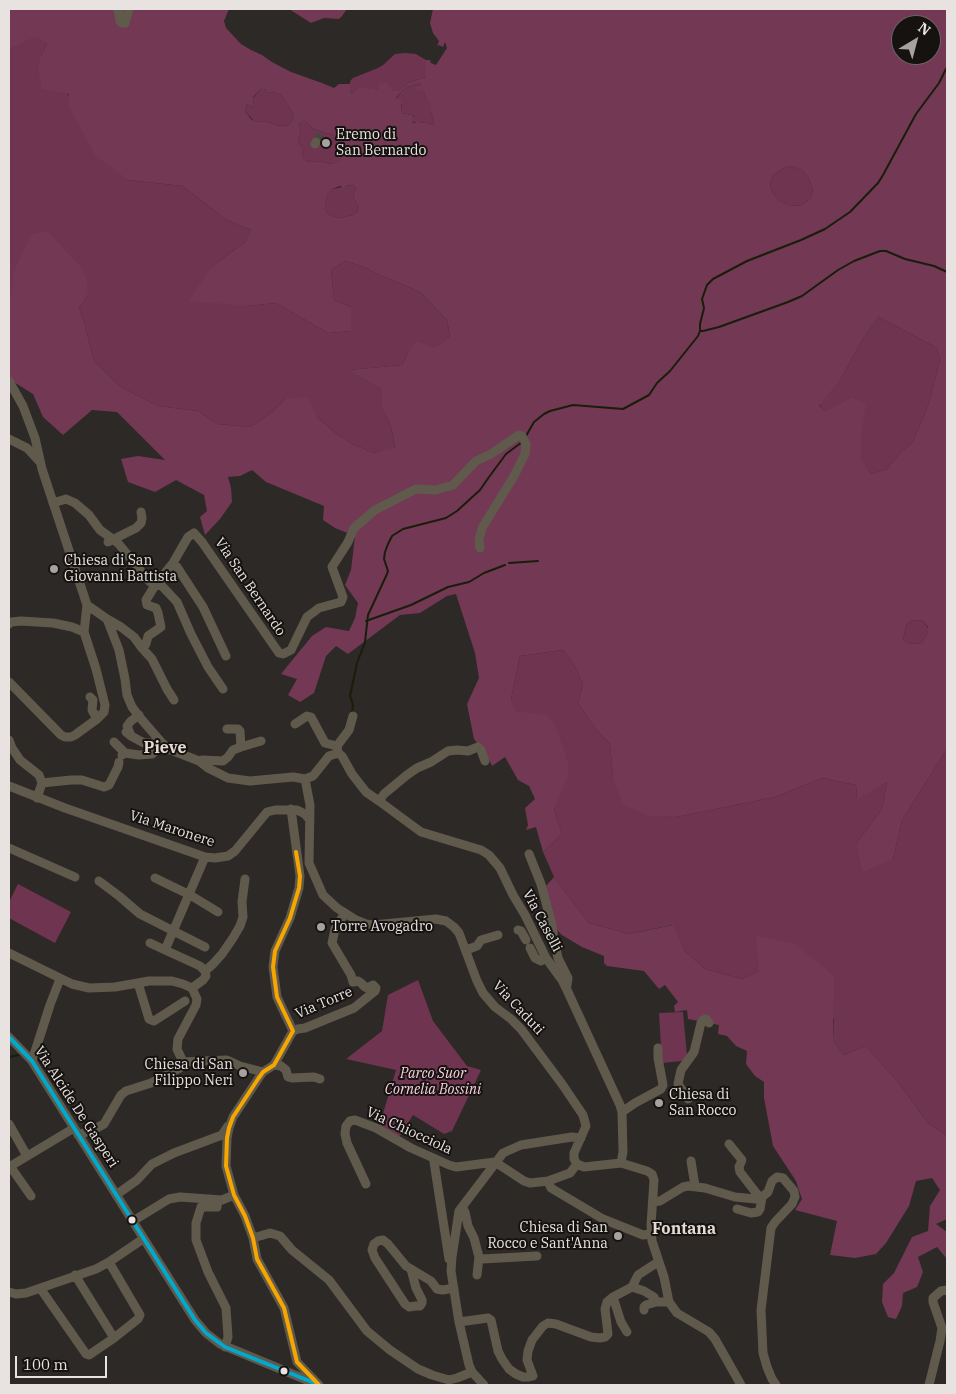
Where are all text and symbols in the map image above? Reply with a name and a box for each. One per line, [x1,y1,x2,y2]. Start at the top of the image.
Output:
north arrow [891,15,941,65]
text: N [915,18,934,39]
place label: Eremo di San Bernardo [336,127,426,160]
marker: Eremo di San Bernardo [320,137,332,149]
street label: Via San Bernardo [211,535,289,639]
place label: Chiesa di San Giovanni Battista [64,553,177,586]
marker: Chiesa di San Giovanni Battista [48,563,60,575]
district label: Pieve [144,738,186,758]
street label: Via Maronere [127,807,217,851]
street label: Via Caselli [519,887,565,955]
place label: Torre Avogadro [331,919,433,935]
marker: Torre Avogadro [315,921,327,933]
street label: Via Caduti [489,978,547,1038]
street label: Via Torre [293,983,355,1023]
street label: Via Alcide De Gasperi [31,1043,121,1171]
place label: Chiesa di San Filippo Neri [145,1057,233,1090]
park label: Parco Suor Cornelia Bossini [385,1066,481,1098]
marker: Chiesa di San Filippo Neri [237,1067,249,1079]
place label: Chiesa di San Rocco [669,1087,736,1120]
marker: Chiesa di San Rocco [653,1097,665,1109]
street label: Via Chiocciola [363,1104,455,1158]
unlabelled marker [127,1215,137,1225]
district label: Fontana [652,1219,716,1239]
place label: Chiesa di San Rocco e Sant'Anna [487,1220,608,1252]
marker: Chiesa di San Rocco e Sant'Anna [612,1230,624,1242]
scale bar [18,1346,110,1378]
text: 100 m [23,1355,68,1374]
unlabelled marker [279,1366,289,1376]

